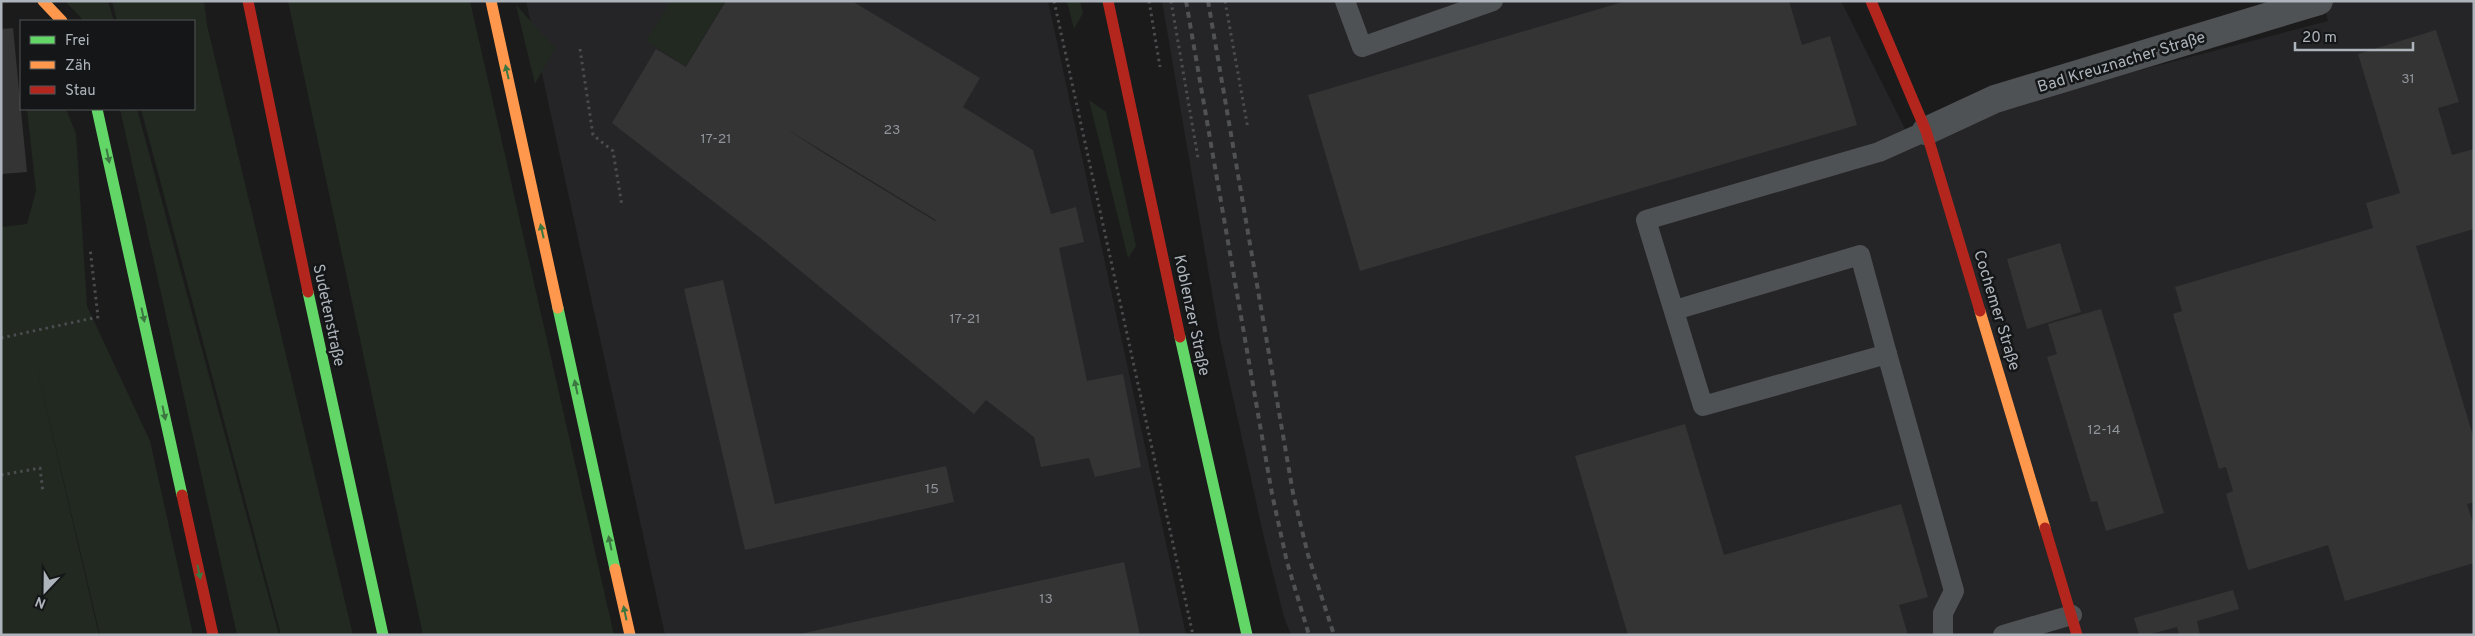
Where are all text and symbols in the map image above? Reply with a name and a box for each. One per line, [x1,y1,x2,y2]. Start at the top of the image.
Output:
legend [20,20,195,110]
scale bar [2295,20,2412,52]
street label: Bad Kreuznacher Straße [2035,28,2208,98]
text: 20 m [2302,29,2337,48]
text: Frei [65,32,90,51]
text: Zäh [65,57,91,76]
one-way arrow [503,65,511,80]
house number: 31 [2401,71,2415,88]
text: Stau [65,82,96,101]
house number: 23 [884,122,901,139]
house number: 17-21 [700,131,732,148]
one-way arrow [104,149,112,164]
one-way arrow [538,222,546,238]
street label: Cochemer Straße [1968,248,2024,373]
street label: Koblenzer Straße [1168,253,1214,378]
street label: Sudetenstraße [307,262,349,368]
one-way arrow [139,307,147,323]
house number: 17-21 [949,311,981,328]
one-way arrow [572,380,580,395]
one-way arrow [161,406,169,422]
house number: 12-14 [2087,422,2121,439]
house number: 15 [925,481,939,498]
one-way arrow [606,535,614,551]
one-way arrow [195,564,203,579]
north arrow [20,566,70,616]
house number: 13 [1039,591,1053,608]
text: N [33,592,49,611]
one-way arrow [621,605,629,620]

